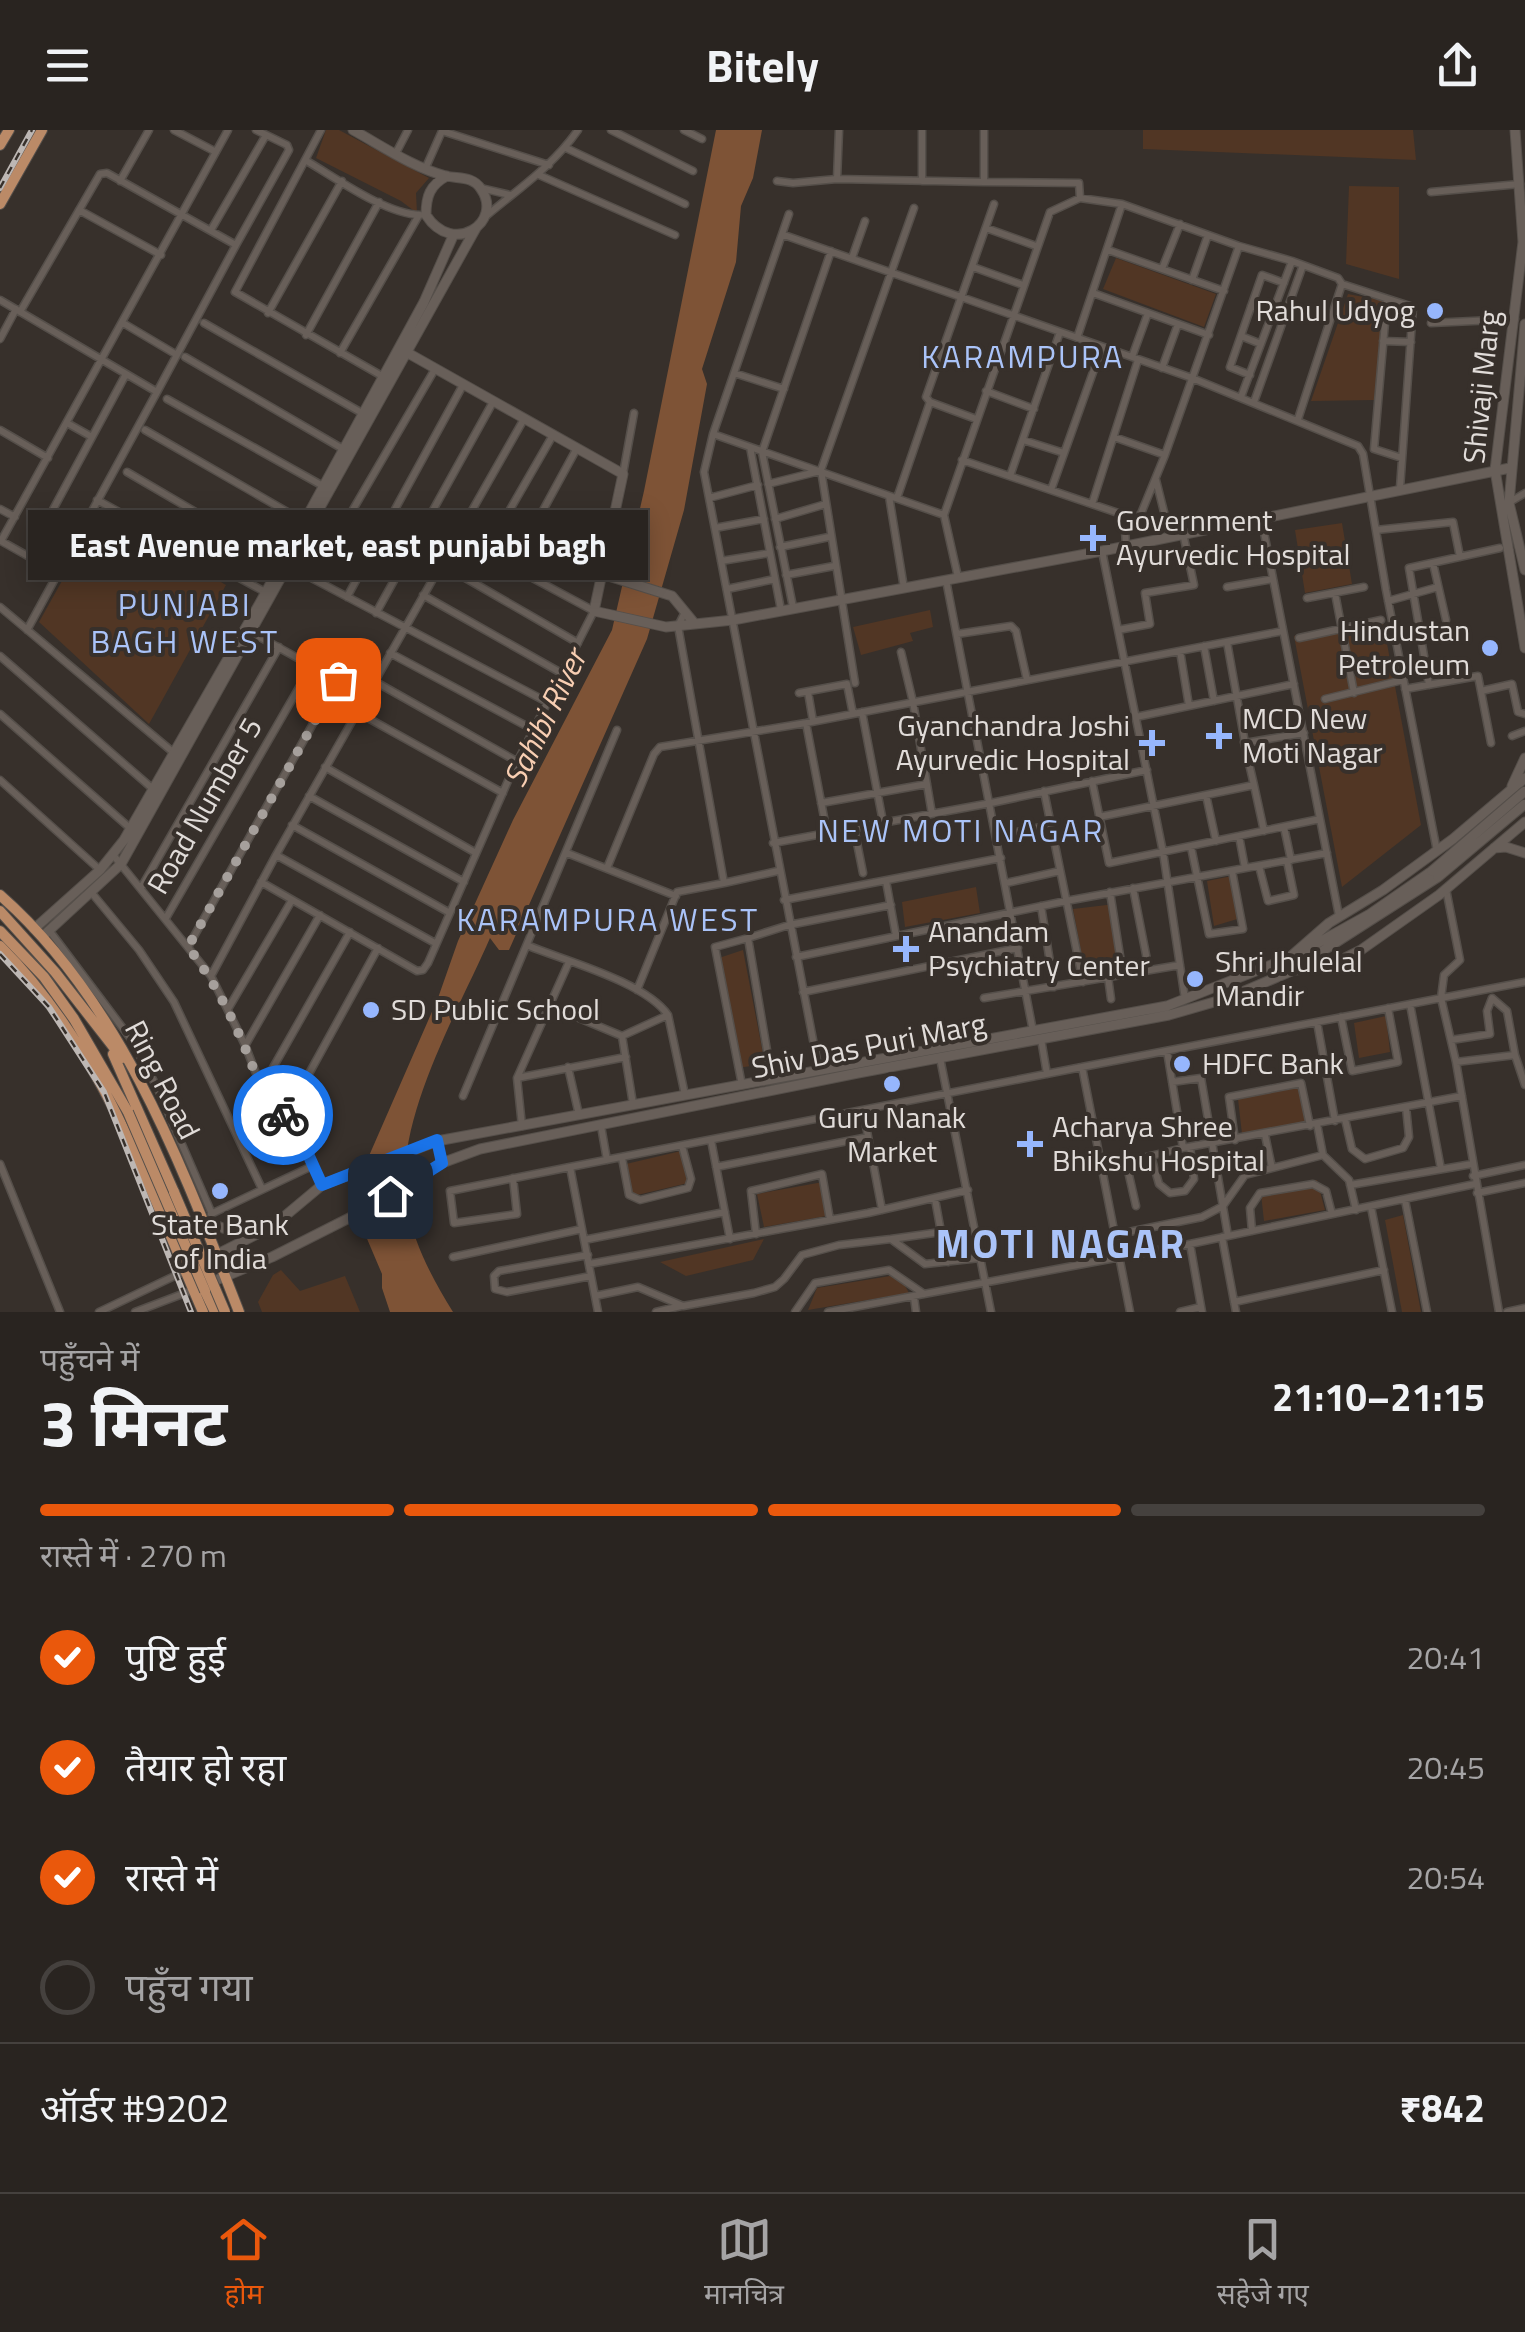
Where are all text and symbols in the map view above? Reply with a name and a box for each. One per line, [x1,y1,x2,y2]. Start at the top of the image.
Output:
text: Bitely [706,31,819,99]
icon: menu [40,38,95,93]
icon: share [1430,38,1485,93]
place label: Rahul Udyog [1255,287,1415,333]
marker: Rahul Udyog [1424,300,1446,322]
street label: Shivaji Marg [1450,308,1512,466]
district label: KARAMPURA [921,332,1125,380]
place label: Government Ayurvedic Hospital [1116,497,1350,577]
callout: East Avenue market, east punjabi bagh [28,510,648,580]
text: East Avenue market, east punjabi bagh [69,521,607,569]
marker: Government Ayurvedic Hospital [1080,525,1106,551]
district label: PUNJABI BAGH WEST [90,580,280,665]
place label: Hindustan Petroleum [1338,607,1470,687]
water label: Sahibi River [490,637,600,794]
marker: Hindustan Petroleum [1479,637,1501,659]
pin [296,638,381,723]
icon: bag [311,653,366,708]
place label: MCD New Moti Nagar [1242,695,1383,775]
place label: Gyanchandra Joshi Ayurvedic Hospital [896,702,1130,782]
street label: Road Number 5 [135,708,273,903]
marker: MCD New Moti Nagar [1206,723,1232,749]
marker: Gyanchandra Joshi Ayurvedic Hospital [1139,730,1165,756]
district label: NEW MOTI NAGAR [817,806,1105,854]
district label: KARAMPURA WEST [456,895,760,943]
place label: Anandam Psychiatry Center [928,908,1150,988]
marker: Anandam Psychiatry Center [893,936,919,962]
place label: Shri Jhulelal Mandir [1215,938,1363,1018]
marker: Shri Jhulelal Mandir [1184,968,1206,990]
place label: SD Public School [391,986,600,1032]
marker: SD Public School [360,999,382,1021]
street label: Shiv Das Puri Marg [748,1000,990,1090]
street label: Ring Road [113,1012,212,1147]
place label: HDFC Bank [1202,1040,1344,1086]
marker: HDFC Bank [1171,1053,1193,1075]
courier [233,1065,333,1165]
marker: Guru Nanak Market [881,1073,903,1095]
icon: bike [256,1088,311,1143]
place label: Guru Nanak Market [818,1094,966,1174]
place label: Acharya Shree Bhikshu Hospital [1052,1103,1265,1183]
marker: Acharya Shree Bhikshu Hospital [1017,1131,1043,1157]
pin [348,1154,433,1239]
icon: home [363,1169,418,1224]
marker: State Bank of India [209,1180,231,1202]
place label: State Bank of India [151,1201,289,1281]
district label: MOTI NAGAR [935,1213,1187,1274]
text: पहुँचने में [40,1335,139,1383]
text: 21:10–21:15 [1272,1368,1485,1426]
text: 3 मिनट [40,1372,227,1471]
text: रास्ते में · 270 m [40,1531,227,1579]
text: पुष्टि हुई [125,1628,226,1686]
icon: check [40,1630,95,1685]
text: 20:41 [1406,1633,1485,1681]
text: तैयार हो रहा [125,1738,286,1796]
icon: check [40,1740,95,1795]
text: 20:45 [1406,1743,1485,1791]
text: रास्ते में [125,1848,218,1906]
icon: check [40,1850,95,1905]
text: 20:54 [1406,1853,1485,1901]
text: पहुँच गया [125,1958,253,2016]
text: ऑर्डर #9202 [40,2079,230,2137]
text: ₹842 [1399,2079,1485,2137]
tab: होम [216,2212,271,2315]
tab: मानचित्र [704,2212,784,2315]
tab: सहेजे गए [1217,2212,1309,2315]

